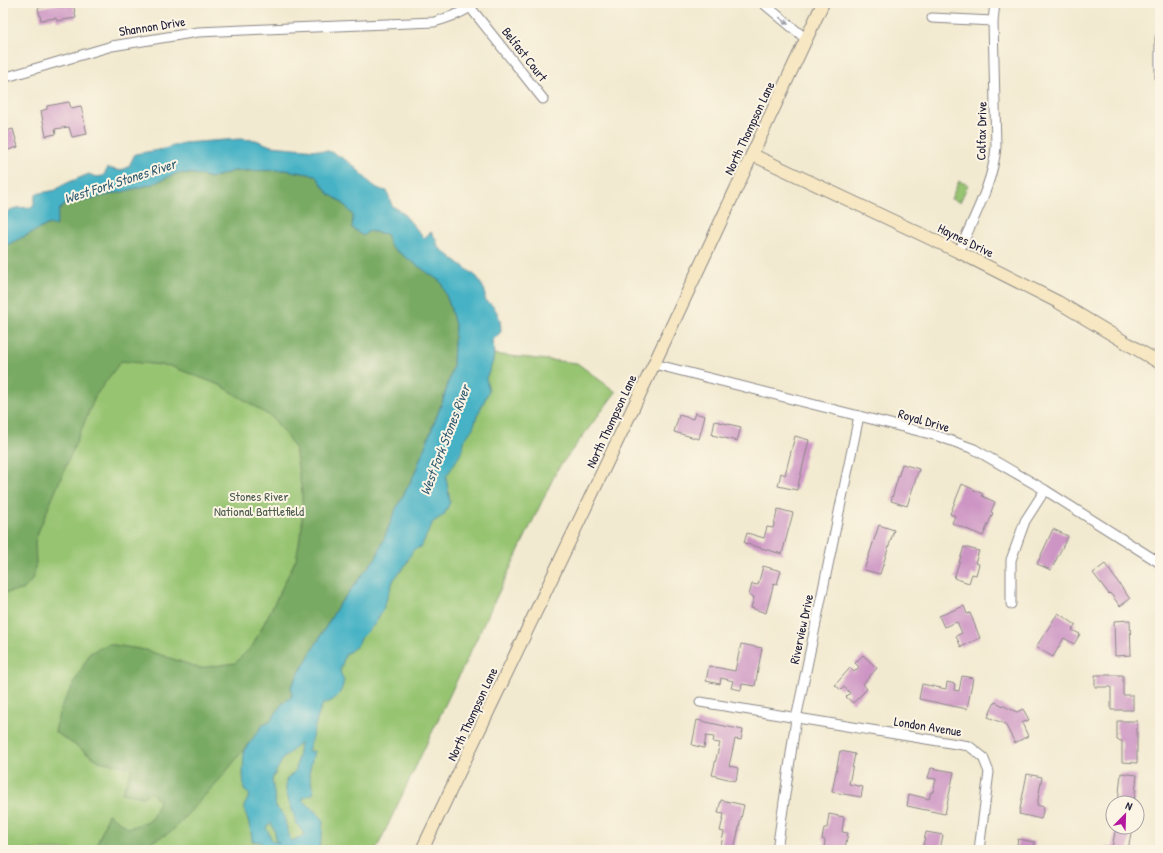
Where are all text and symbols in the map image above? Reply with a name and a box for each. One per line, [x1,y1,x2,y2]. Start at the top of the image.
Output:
street label: Shannon Drive [118,12,186,40]
one-way arrow [779,16,790,25]
street label: Belfast Court [498,23,552,85]
street label: North Thompson Lane [719,78,779,178]
street label: Colfax Drive [971,101,991,161]
water label: West Fork Stones River [62,153,180,208]
street label: Haynes Drive [935,219,997,261]
street label: North Thompson Lane [581,371,641,471]
water label: West Fork Stones River [415,381,475,498]
street label: Royal Drive [896,404,952,436]
park label: Stones River National Battlefield [214,487,304,520]
street label: Riverview Drive [785,592,817,666]
street label: North Thompson Lane [442,664,502,764]
street label: London Avenue [893,712,963,740]
north arrow [1105,795,1145,835]
text: N [1123,798,1134,813]

